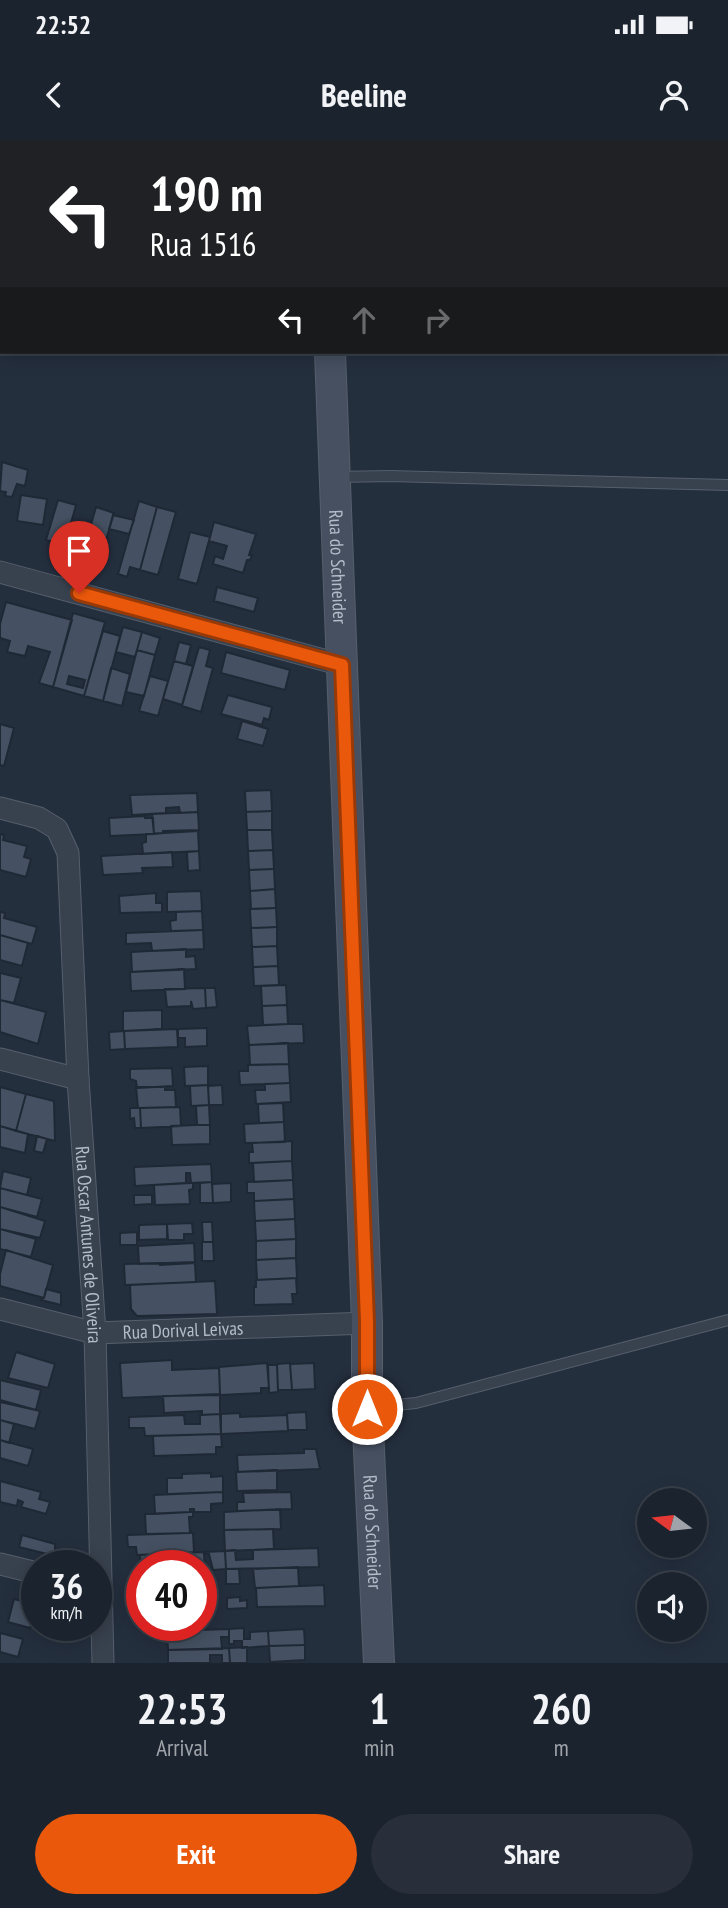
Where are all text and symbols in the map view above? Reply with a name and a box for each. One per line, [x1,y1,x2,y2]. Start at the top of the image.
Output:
text: 22:52 [35,8,91,41]
text: Beeline [321,74,407,116]
icon: back [35,76,73,114]
icon: person [655,76,693,114]
text: 190 m [150,161,263,225]
icon: left [35,168,126,259]
text: Rua 1516 [150,223,256,265]
icon: left [272,301,310,339]
icon: ahead [345,301,383,339]
icon: right [418,301,456,339]
street label: Rua do Schneider [324,509,352,625]
pin [49,521,109,593]
icon: arrive [60,532,98,570]
street label: Rua Oscar Antunes de Oliveira [71,1145,107,1344]
street label: Rua Dorival Leivas [122,1316,244,1344]
position arrow [330,1372,404,1446]
street label: Rua do Schneider [358,1474,388,1591]
north arrow [637,1488,707,1558]
map controls [637,1488,707,1642]
speed limit sign: 40 [126,1550,217,1641]
text: 36 [50,1563,83,1609]
button: sound [637,1572,707,1642]
text: km/h [51,1601,82,1624]
text: 22:53 [137,1681,228,1736]
text: 1 [369,1681,389,1736]
text: 260 [531,1681,591,1736]
text: Arrival [156,1733,208,1762]
text: min [364,1733,394,1762]
text: m [554,1733,569,1762]
button: Exit [35,1814,357,1894]
button: Share [371,1814,693,1894]

